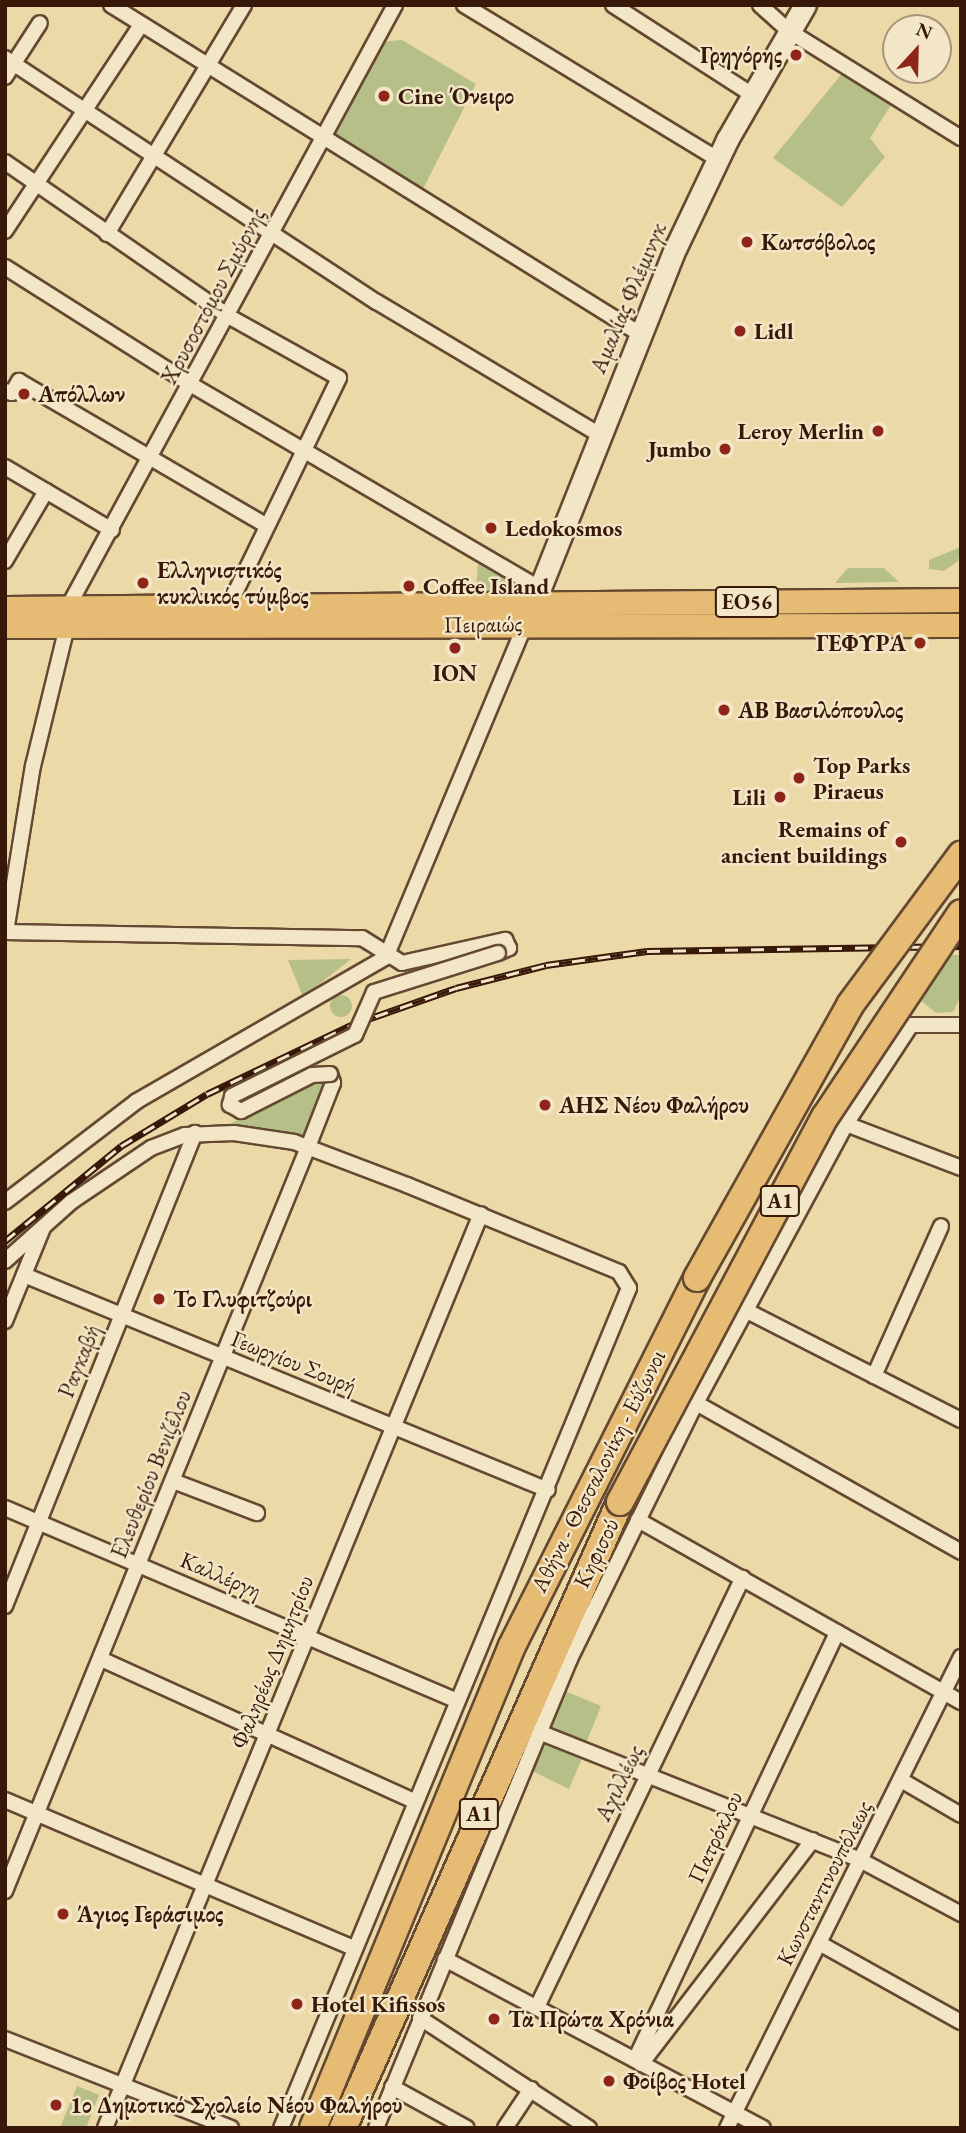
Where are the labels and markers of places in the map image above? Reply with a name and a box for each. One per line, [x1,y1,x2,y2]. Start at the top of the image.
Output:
place label: Γρηγόρης [700,41,782,69]
marker: Γρηγόρης [788,47,804,63]
place label: Cine Όνειρο [398,82,514,110]
marker: Cine Όνειρο [376,88,392,104]
place label: Κωτσόβολος [761,228,875,256]
marker: Κωτσόβολος [739,234,755,250]
place label: Lidl [754,317,794,345]
marker: Lidl [732,323,748,339]
place label: Απόλλων [38,380,125,408]
marker: Απόλλων [16,386,32,402]
place label: Leroy Merlin [738,417,864,445]
marker: Leroy Merlin [870,423,886,439]
place label: Jumbo [648,435,711,463]
marker: Jumbo [717,441,733,457]
place label: Ledokosmos [505,514,622,542]
marker: Ledokosmos [483,520,499,536]
place label: Ελληνιστικός κυκλικός τύμβος [157,556,309,610]
place label: Coffee Island [423,572,549,600]
marker: Ελληνιστικός κυκλικός τύμβος [135,575,151,591]
marker: Coffee Island [401,578,417,594]
place label: ΓΕΦΥΡΑ [816,629,906,657]
marker: ΓΕΦΥΡΑ [912,635,928,651]
marker: ΙΟΝ [447,640,463,656]
place label: ΙΟΝ [433,659,477,687]
place label: ΑΒ Βασιλόπουλος [738,696,903,724]
marker: ΑΒ Βασιλόπουλος [716,702,732,718]
place label: Top Parks Piraeus [813,751,910,805]
marker: Top Parks Piraeus [791,770,807,786]
place label: Lili [732,783,766,811]
marker: Lili [772,789,788,805]
place label: Remains of ancient buildings [721,815,887,869]
marker: Remains of ancient buildings [893,834,909,850]
place label: ΑΗΣ Νέου Φαλήρου [559,1091,749,1119]
marker: ΑΗΣ Νέου Φαλήρου [537,1097,553,1113]
place label: Το Γλυφιτζούρι [173,1285,312,1313]
marker: Το Γλυφιτζούρι [151,1291,167,1307]
place label: Άγιος Γεράσιμος [77,1900,223,1928]
marker: Άγιος Γεράσιμος [55,1906,71,1922]
place label: Hotel Kifissos [311,1990,445,2018]
marker: Hotel Kifissos [289,1996,305,2012]
place label: Τα Πρώτα Χρόνια [508,2005,674,2033]
marker: Τα Πρώτα Χρόνια [486,2011,502,2027]
place label: Φοίβος Hotel [623,2067,746,2095]
marker: Φοίβος Hotel [601,2073,617,2089]
place label: 1ο Δημοτικό Σχολείο Νέου Φαλήρου [70,2091,402,2119]
marker: 1ο Δημοτικό Σχολείο Νέου Φαλήρου [48,2097,64,2113]

